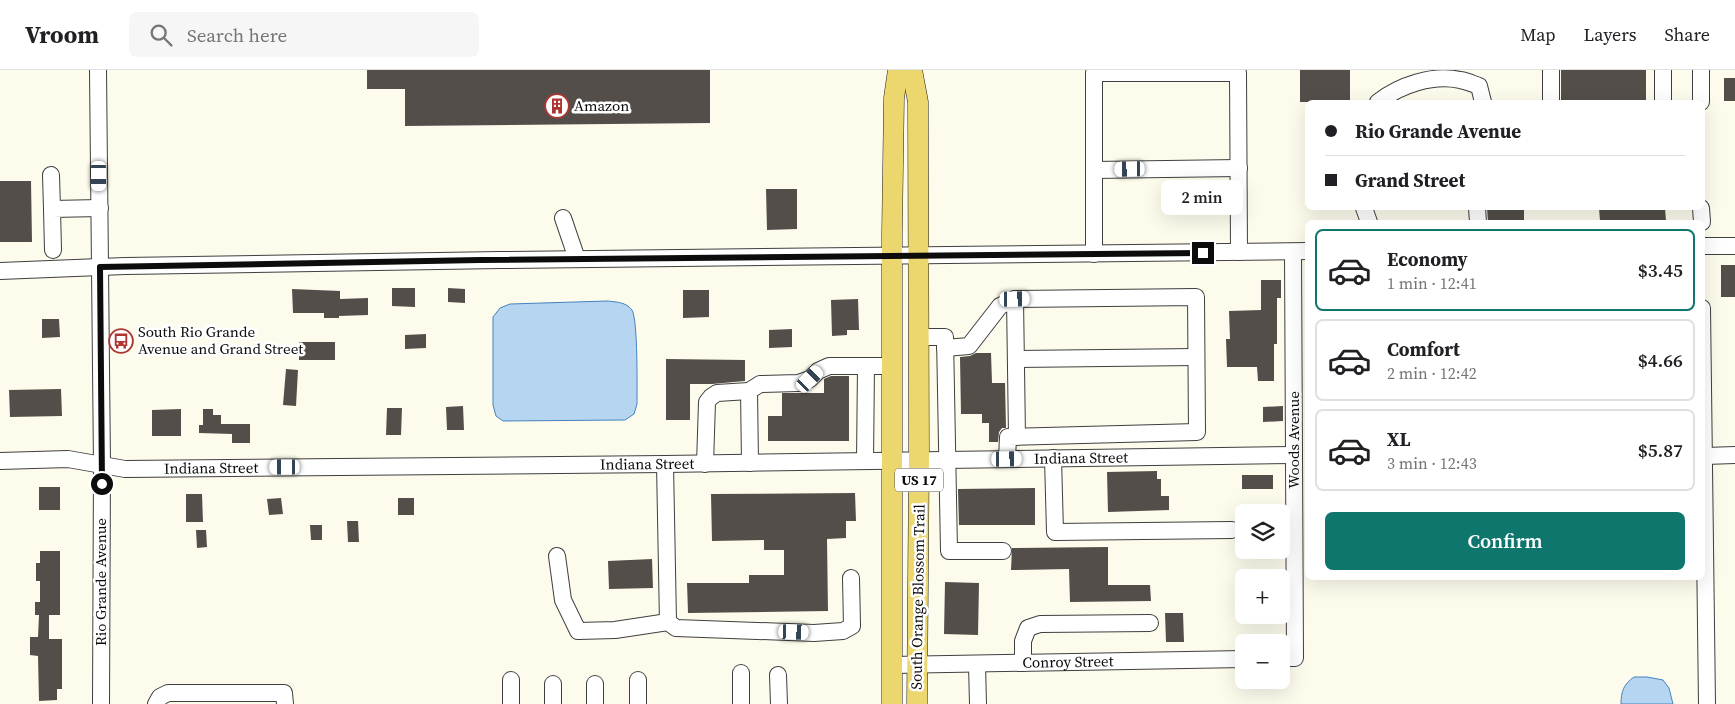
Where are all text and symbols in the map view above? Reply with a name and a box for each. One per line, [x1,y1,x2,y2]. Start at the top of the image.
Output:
search box [129,12,479,57]
text: Vroom [25,18,99,51]
icon: search [147,21,175,49]
text: Search here [187,22,287,48]
text: Map [1520,22,1555,47]
text: Layers [1583,22,1636,47]
text: Share [1664,22,1710,47]
building icon: Amazon [544,93,570,119]
place label: Amazon [574,95,629,116]
text: Rio Grande Avenue [1355,118,1521,144]
car [91,161,106,191]
car [1114,161,1145,177]
text: Grand Street [1355,167,1465,193]
callout: 2 min [1162,180,1244,216]
text: 2 min [1181,186,1223,208]
route end [1192,242,1214,264]
text: Economy [1387,246,1468,272]
icon: car [1327,248,1372,293]
text: $3.45 [1638,257,1683,283]
text: 1 min · 12:41 [1387,272,1477,294]
car [999,291,1030,307]
place label: South Rio Grande Avenue and Grand Street [138,321,303,359]
bus stop icon: South Rio Grande Avenue and Grand Street [108,328,134,354]
text: Comfort [1387,336,1460,362]
icon: car [1327,338,1372,383]
text: $4.66 [1638,347,1683,373]
text: 2 min · 12:42 [1387,362,1477,384]
car [794,363,825,395]
street label: Woods Avenue [1283,391,1304,489]
text: XL [1387,426,1410,452]
icon: car [1327,428,1372,473]
text: $5.87 [1638,437,1683,463]
street label: Indiana Street [1034,446,1128,469]
car [991,451,1022,467]
text: 3 min · 12:43 [1387,452,1477,474]
street label: Indiana Street [600,453,694,475]
street label: Indiana Street [164,457,258,479]
car [270,460,300,475]
road number: US 17 [895,468,943,492]
route start [91,473,113,495]
street label: South Orange Blossom Trail [905,504,930,690]
map controls [1235,504,1290,689]
button: layers [1235,504,1290,559]
button: Confirm [1325,512,1685,570]
street label: Rio Grande Avenue [90,518,111,646]
button: + [1235,569,1290,624]
car [778,624,809,640]
button: − [1235,634,1290,689]
street label: Conroy Street [1022,650,1114,673]

